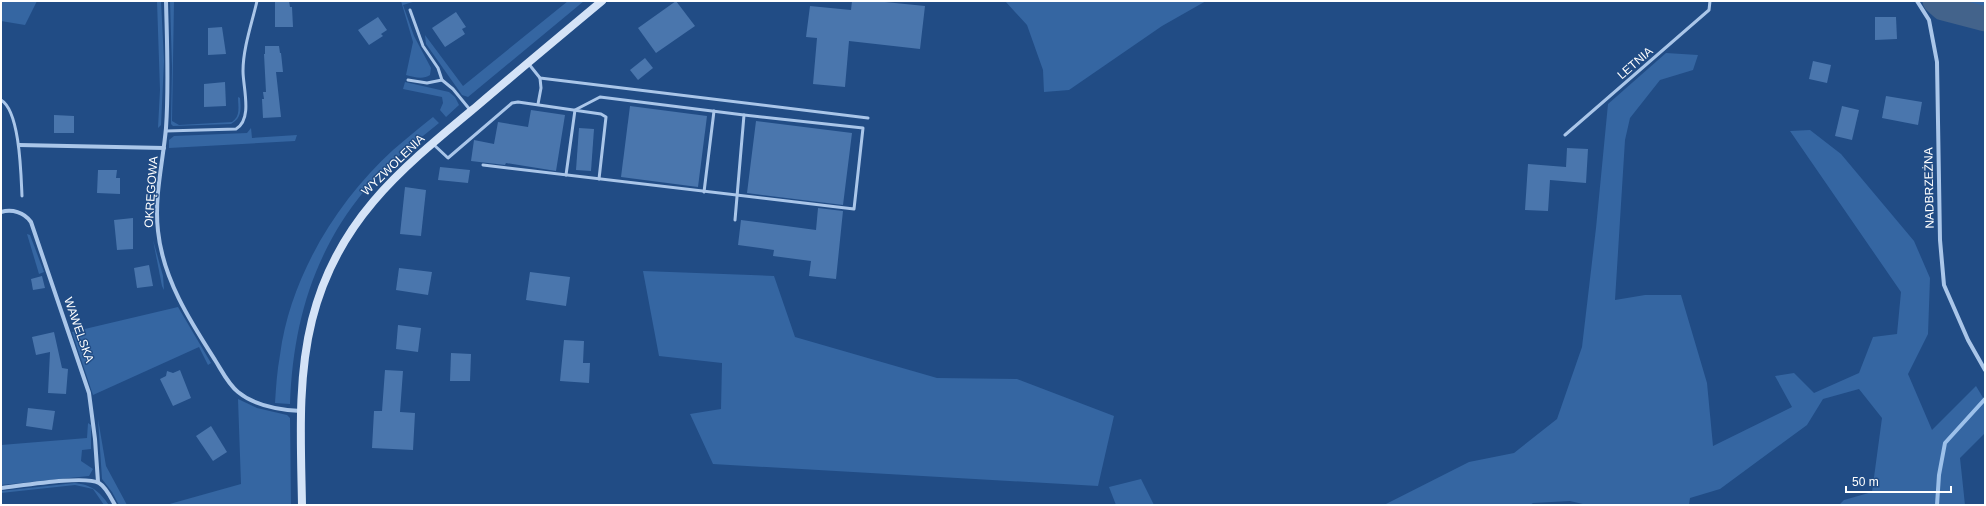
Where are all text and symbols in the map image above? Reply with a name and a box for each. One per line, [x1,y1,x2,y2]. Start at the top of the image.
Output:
street label: LETNIA [1615,44,1655,82]
street label: WYZWOLENIA [359,131,427,199]
street label: NADBRZEŻNA [1921,147,1937,229]
street label: OKRĘGOWA [142,156,160,228]
street label: WAWELSKA [61,295,97,365]
scale bar [1846,468,1951,494]
text: 50 m [1852,475,1879,489]

